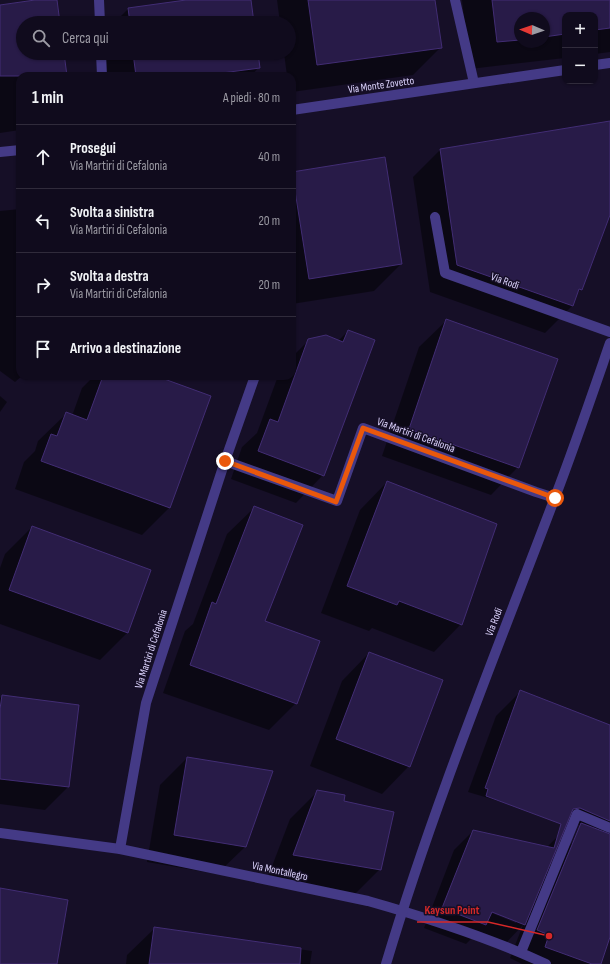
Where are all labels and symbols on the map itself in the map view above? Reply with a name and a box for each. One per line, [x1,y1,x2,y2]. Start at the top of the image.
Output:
north arrow [514,12,550,48]
street label: Via Monte Zovetto [347,74,415,96]
street label: Via Rodi [489,270,521,292]
street label: Via Martiri di Cefalonia [375,415,457,455]
route end [216,452,234,470]
route start [546,489,564,507]
street label: Via Rodi [483,606,505,638]
street label: Via Martiri di Cefalonia [132,608,170,690]
street label: Via Montallegro [251,859,310,883]
callout: Kaysun Point [417,898,488,922]
text: Kaysun Point [424,903,480,918]

